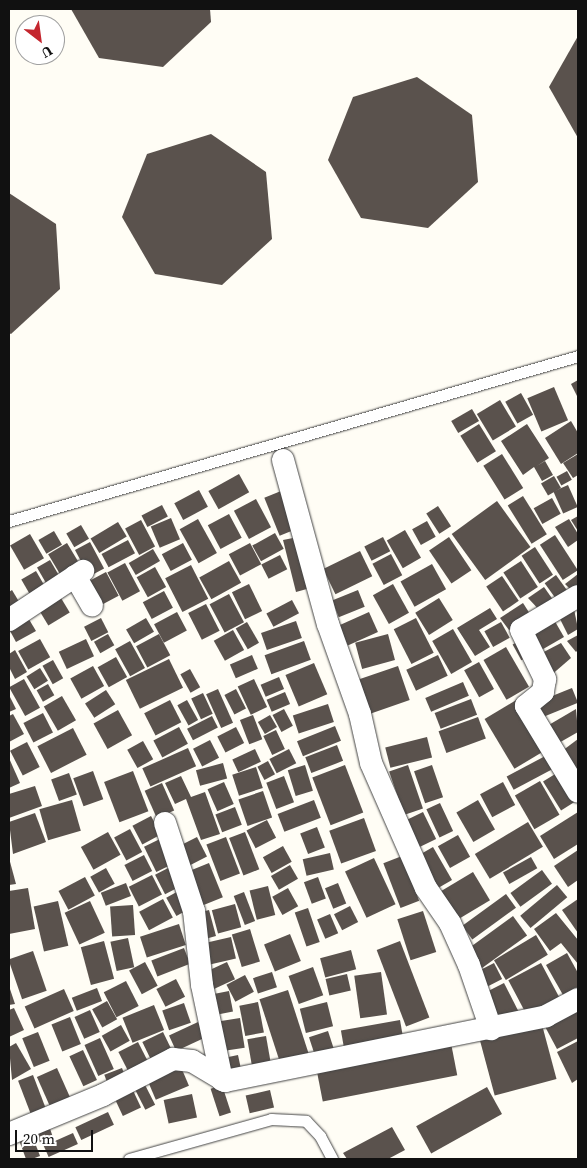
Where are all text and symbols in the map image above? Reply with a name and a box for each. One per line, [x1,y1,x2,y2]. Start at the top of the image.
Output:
north arrow [15,15,65,65]
text: U [38,41,56,63]
scale bar [18,1120,95,1152]
text: 20 m [23,1128,55,1149]

